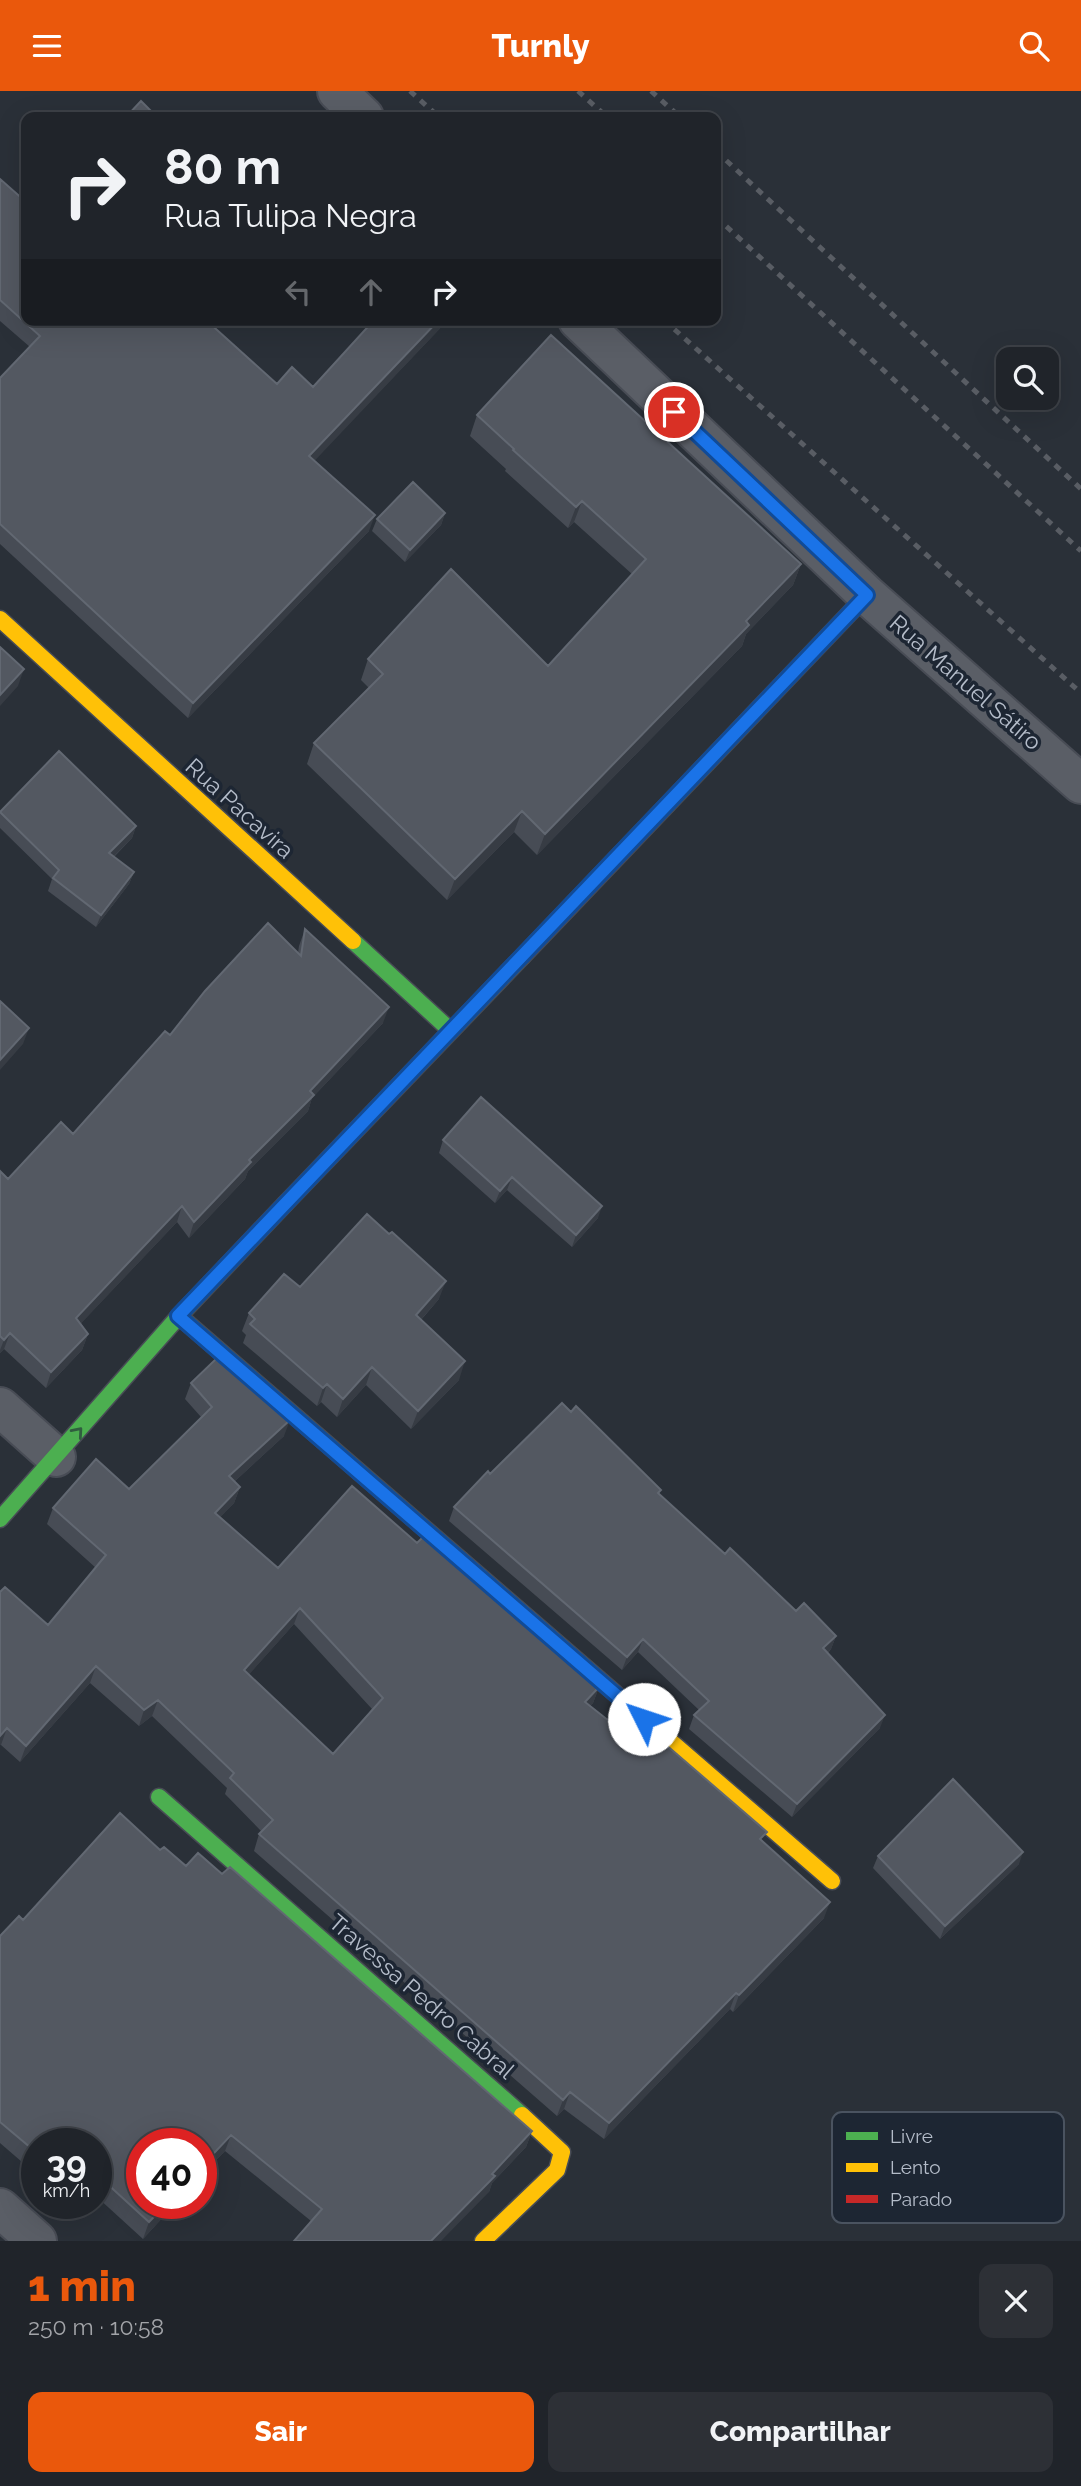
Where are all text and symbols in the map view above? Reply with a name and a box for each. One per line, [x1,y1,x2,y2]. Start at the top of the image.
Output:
icon: menu [28,27,66,65]
text: Turnly [491,27,590,64]
icon: search [1015,27,1053,65]
text: 80 m [164,138,281,195]
icon: right [49,140,140,231]
text: Rua Tulipa Negra [164,197,417,234]
icon: left [279,273,317,311]
icon: ahead [352,273,390,311]
icon: right [425,273,463,311]
map controls [996,347,1059,410]
button: search [996,347,1059,410]
pin [644,382,704,442]
icon: arrive [655,393,693,431]
street label: Rua Manuel Sátiro [885,609,1047,755]
street label: Rua Pacavira [180,752,300,864]
one-way arrow [70,1427,82,1440]
position arrow [607,1682,681,1756]
street label: Travessa Pedro Cabral [324,1908,521,2084]
legend [832,2112,1064,2223]
text: Livre [890,2125,933,2147]
speed limit sign: 40 [126,2128,217,2219]
text: 39 [46,2144,87,2185]
text: Lento [890,2156,941,2178]
text: km/h [43,2180,90,2201]
text: Parado [890,2188,952,2210]
text: 1 min [28,2262,136,2311]
button: close [979,2264,1053,2338]
text: 250 m · 10:58 [28,2313,164,2340]
button: Sair [28,2392,534,2472]
button: Compartilhar [548,2392,1053,2472]

